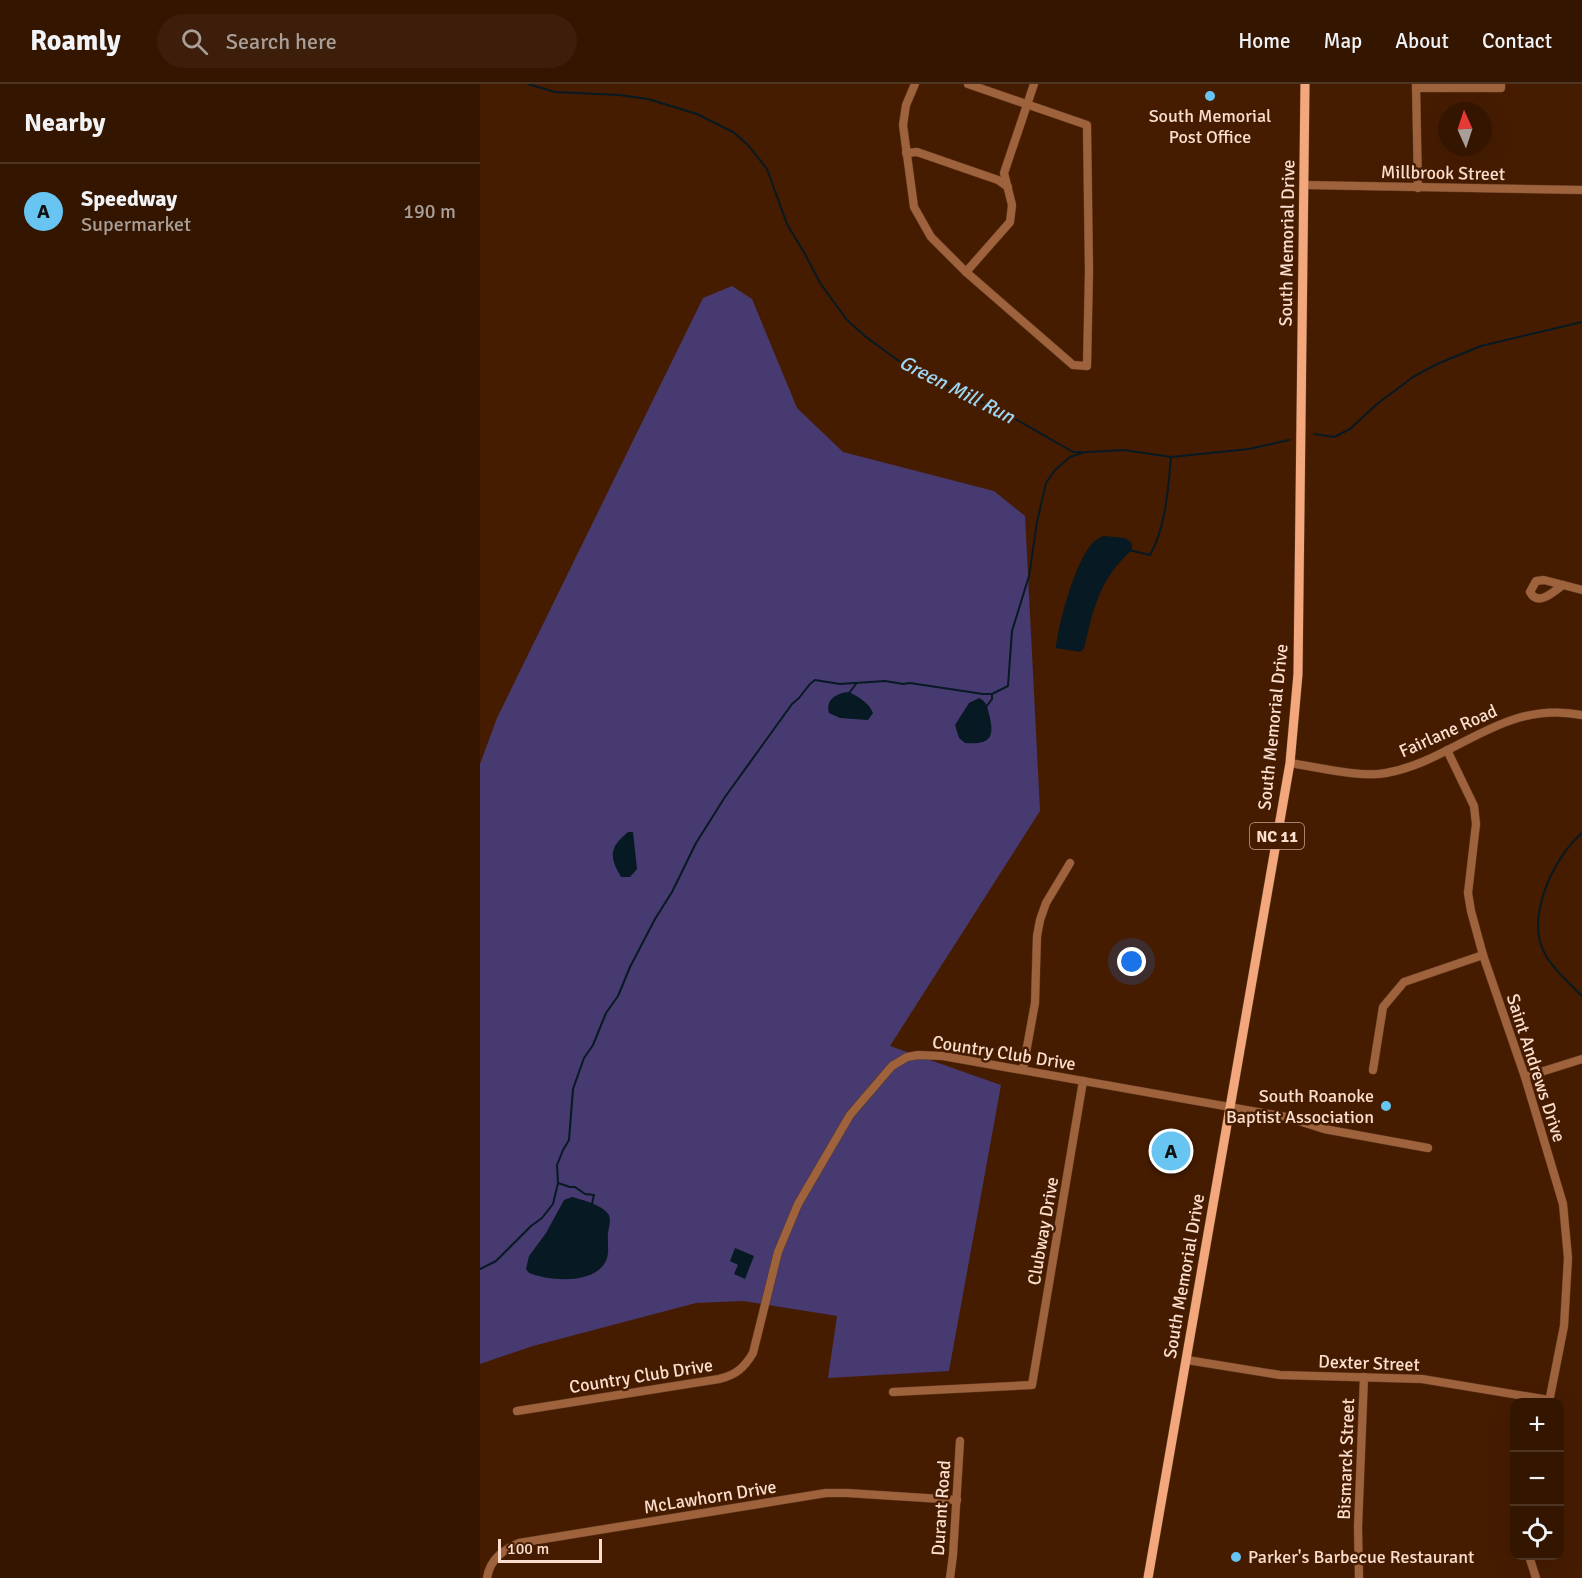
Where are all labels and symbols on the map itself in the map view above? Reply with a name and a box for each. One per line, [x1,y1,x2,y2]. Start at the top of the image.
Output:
marker: South Memorial Post Office [1203,89,1217,103]
north arrow [1438,102,1492,156]
place label: South Memorial Post Office [1149,105,1271,148]
street label: South Memorial Drive [1275,159,1299,327]
street label: Millbrook Street [1381,161,1505,185]
water label: Green Mill Run [895,350,1020,430]
street label: South Memorial Drive [1253,643,1293,811]
street label: Fairlane Road [1395,700,1501,762]
road number: NC 11 [1250,823,1304,849]
your location [1117,947,1146,976]
street label: Saint Andrews Drive [1502,991,1570,1145]
street label: Country Club Drive [931,1031,1077,1075]
place label: South Roanoke Baptist Association [1226,1085,1374,1128]
marker: South Roanoke Baptist Association [1379,1099,1393,1113]
pin: A [1152,1128,1190,1174]
street label: Clubway Drive [1023,1175,1063,1287]
street label: South Memorial Drive [1159,1192,1209,1360]
street label: Dexter Street [1318,1350,1420,1376]
street label: Country Club Drive [568,1354,714,1398]
street label: Bismarck Street [1333,1398,1359,1520]
street label: Durant Road [927,1459,955,1557]
street label: McLawhorn Drive [642,1476,778,1518]
scale bar [498,1536,602,1564]
place label: Parker's Barbecue Restaurant [1248,1546,1474,1568]
marker: Parker's Barbecue Restaurant [1229,1550,1243,1564]

